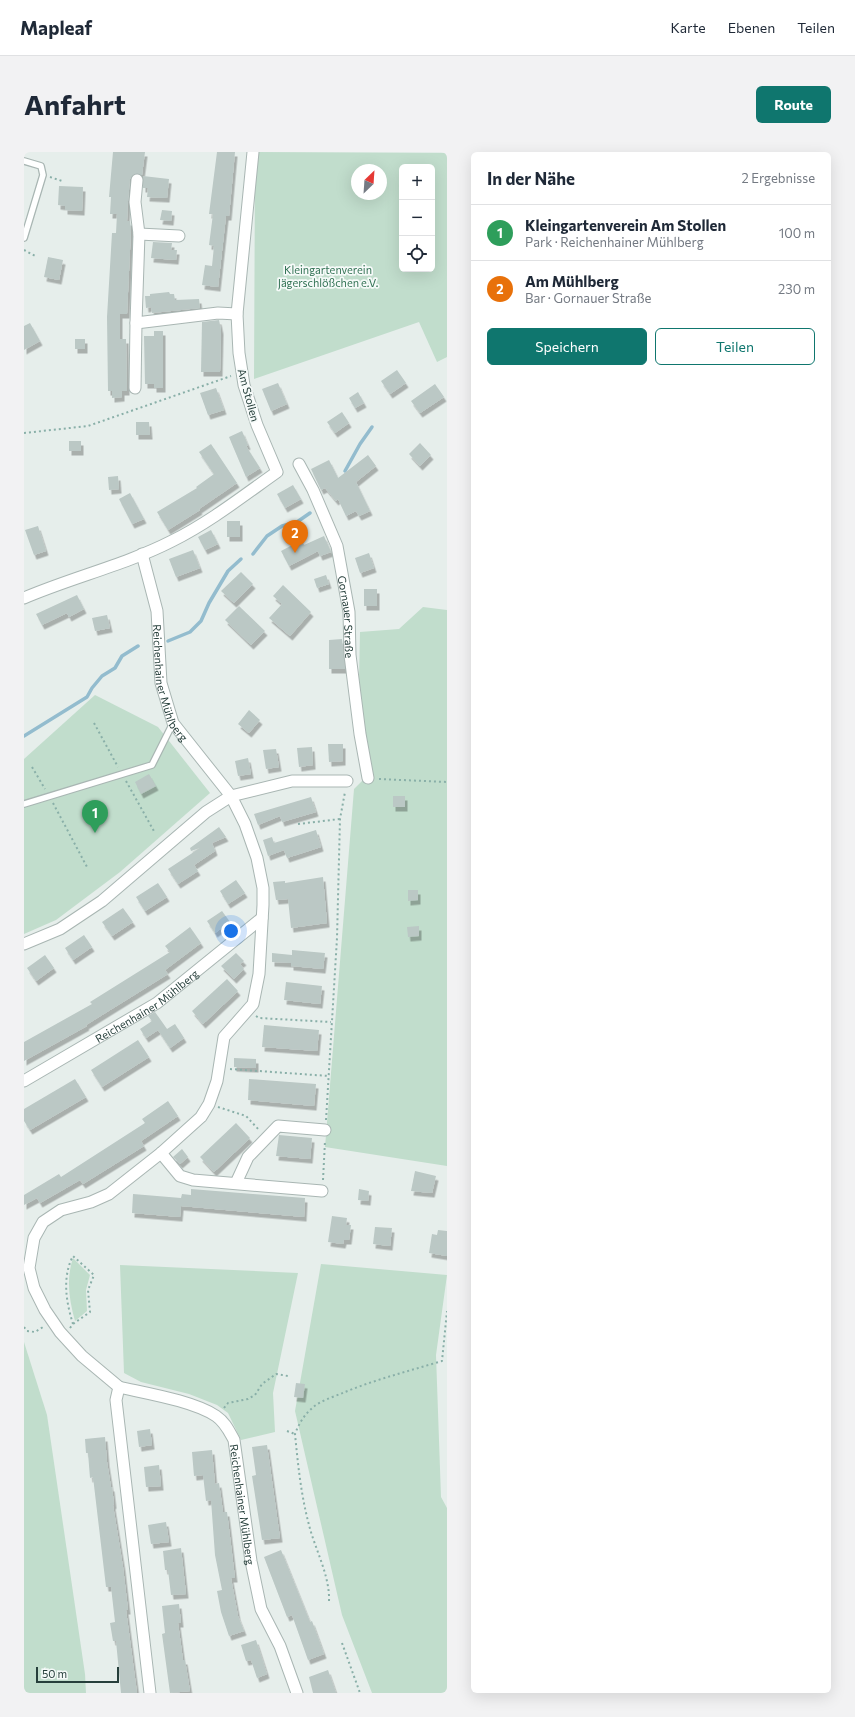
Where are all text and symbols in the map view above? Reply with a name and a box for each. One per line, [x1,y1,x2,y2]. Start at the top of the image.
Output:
text: Mapleaf [20,16,92,39]
text: Karte [670,19,706,36]
text: Ebenen [728,19,775,36]
text: Teilen [797,19,835,36]
button: Route [756,86,831,123]
text: Anfahrt [24,87,126,121]
north arrow [351,164,387,200]
map controls [399,164,435,272]
button: + [399,164,435,200]
text: In der Nähe [487,168,575,189]
text: 2 Ergebnisse [741,170,815,186]
button: − [399,200,435,236]
text: Kleingartenverein Am Stollen [525,216,726,234]
text: 1 [497,225,503,241]
text: 100 m [779,225,815,241]
text: Park · Reichenhainer Mühlberg [525,234,704,250]
button: locate [399,236,435,272]
park label: Kleingartenverein Jägerschlößchen e.V. [278,263,379,290]
text: Am Mühlberg [525,272,619,290]
text: 2 [496,281,504,297]
text: 230 m [778,281,815,297]
text: Bar · Gornauer Straße [525,290,651,306]
button: Speichern [487,328,647,365]
button: Teilen [655,328,815,365]
street label: Am Stollen [236,367,262,423]
pin: 2 [282,520,308,553]
street label: Gornauer Straße [336,574,357,659]
street label: Reichenhainer Mühlberg [151,624,191,743]
pin: 1 [82,800,108,833]
your location [221,921,241,941]
street label: Reichenhainer Mühlberg [92,966,200,1045]
street label: Reichenhainer Mühlberg [228,1443,258,1566]
scale bar [36,1665,119,1684]
text: 50 m [42,1667,67,1680]

